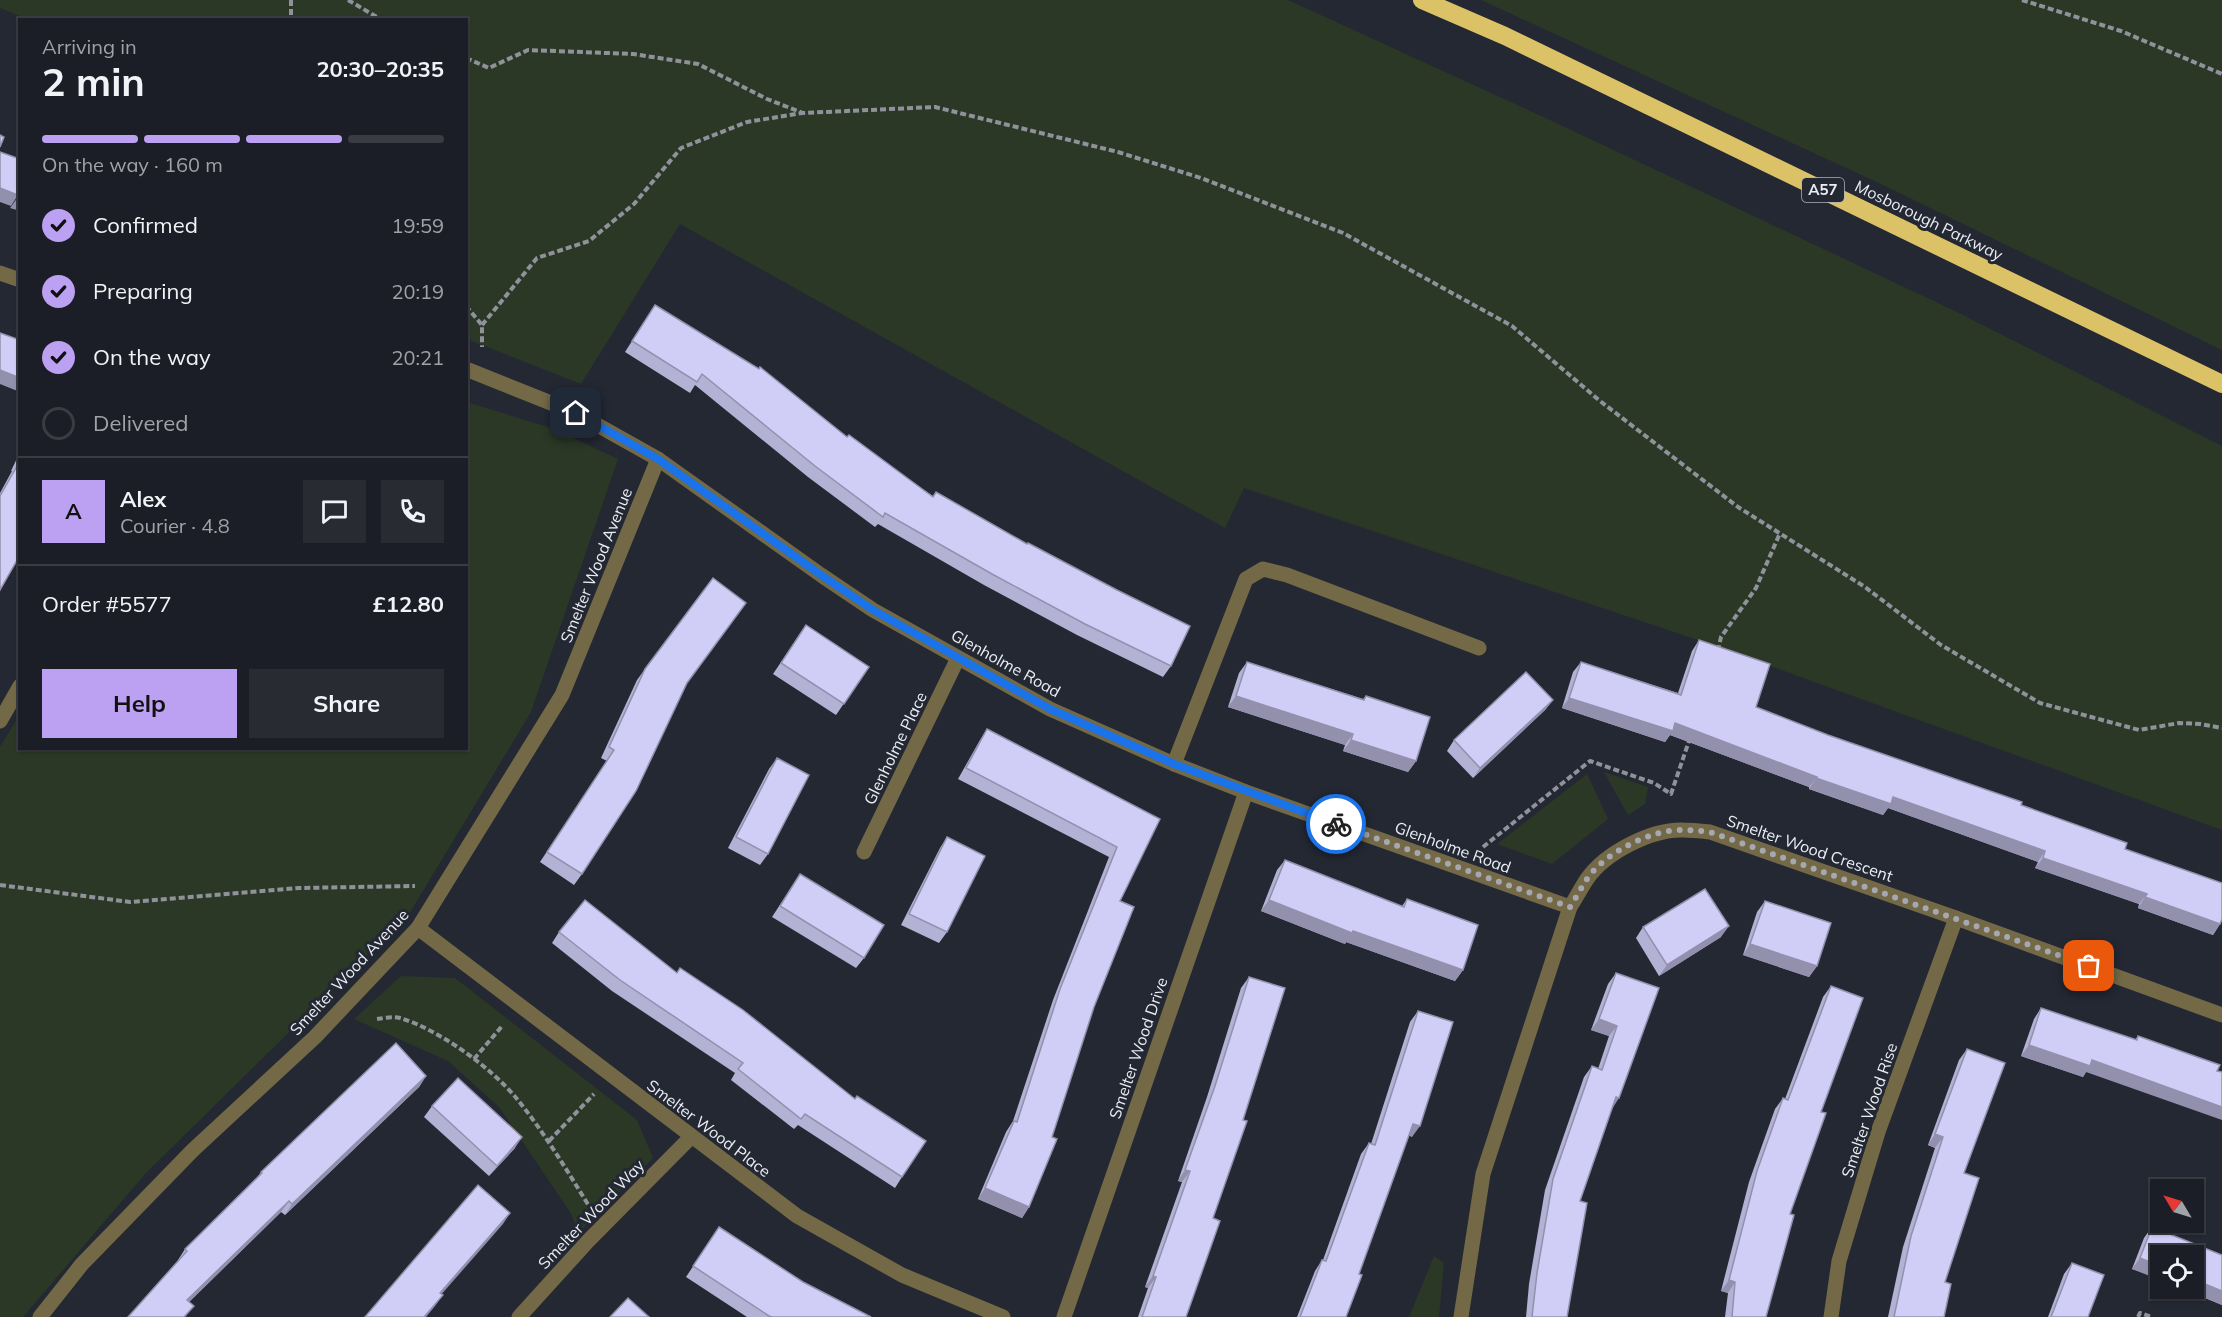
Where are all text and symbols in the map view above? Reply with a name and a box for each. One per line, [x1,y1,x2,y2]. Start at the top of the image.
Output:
text: Arriving in [42,34,137,59]
text: 20:30–20:35 [316,55,444,83]
text: 2 min [42,57,145,106]
text: On the way · 160 m [42,152,223,177]
street label: Mosborough Parkway [1852,176,2007,265]
road number: A57 [1802,178,1844,202]
icon: check [42,209,75,242]
text: Confirmed [93,211,198,239]
text: 19:59 [391,213,444,238]
icon: check [42,275,75,308]
text: Preparing [93,277,193,305]
text: 20:19 [391,279,444,304]
icon: check [42,341,75,374]
text: On the way [93,343,211,371]
text: 20:21 [391,345,444,370]
pin [550,387,601,438]
icon: home [559,396,592,429]
text: Delivered [93,409,188,437]
button: chat [303,480,366,543]
button: phone [381,480,444,543]
text: Alex [120,485,166,513]
street label: Smelter Wood Avenue [556,485,636,645]
text: A [65,497,82,525]
text: Courier · 4.8 [120,513,230,538]
text: Order #5577 [42,590,172,618]
text: £12.80 [373,590,444,618]
street label: Glenholme Road [948,625,1064,701]
button: Help [42,669,237,738]
button: Share [249,669,444,738]
street label: Glenholme Place [859,688,931,808]
courier [1306,794,1366,854]
icon: bike [1320,808,1353,841]
street label: Smelter Wood Crescent [1724,810,1896,886]
street label: Glenholme Road [1392,817,1514,877]
street label: Smelter Wood Avenue [285,905,413,1039]
pin [2063,940,2114,991]
icon: bag [2072,949,2105,982]
street label: Smelter Wood Drive [1104,975,1172,1121]
street label: Smelter Wood Rise [1837,1040,1901,1180]
street label: Smelter Wood Place [643,1075,775,1181]
street label: Smelter Wood Way [534,1155,649,1273]
north arrow [2150,1179,2204,1233]
map controls [2150,1179,2204,1299]
button: locate [2150,1245,2204,1299]

